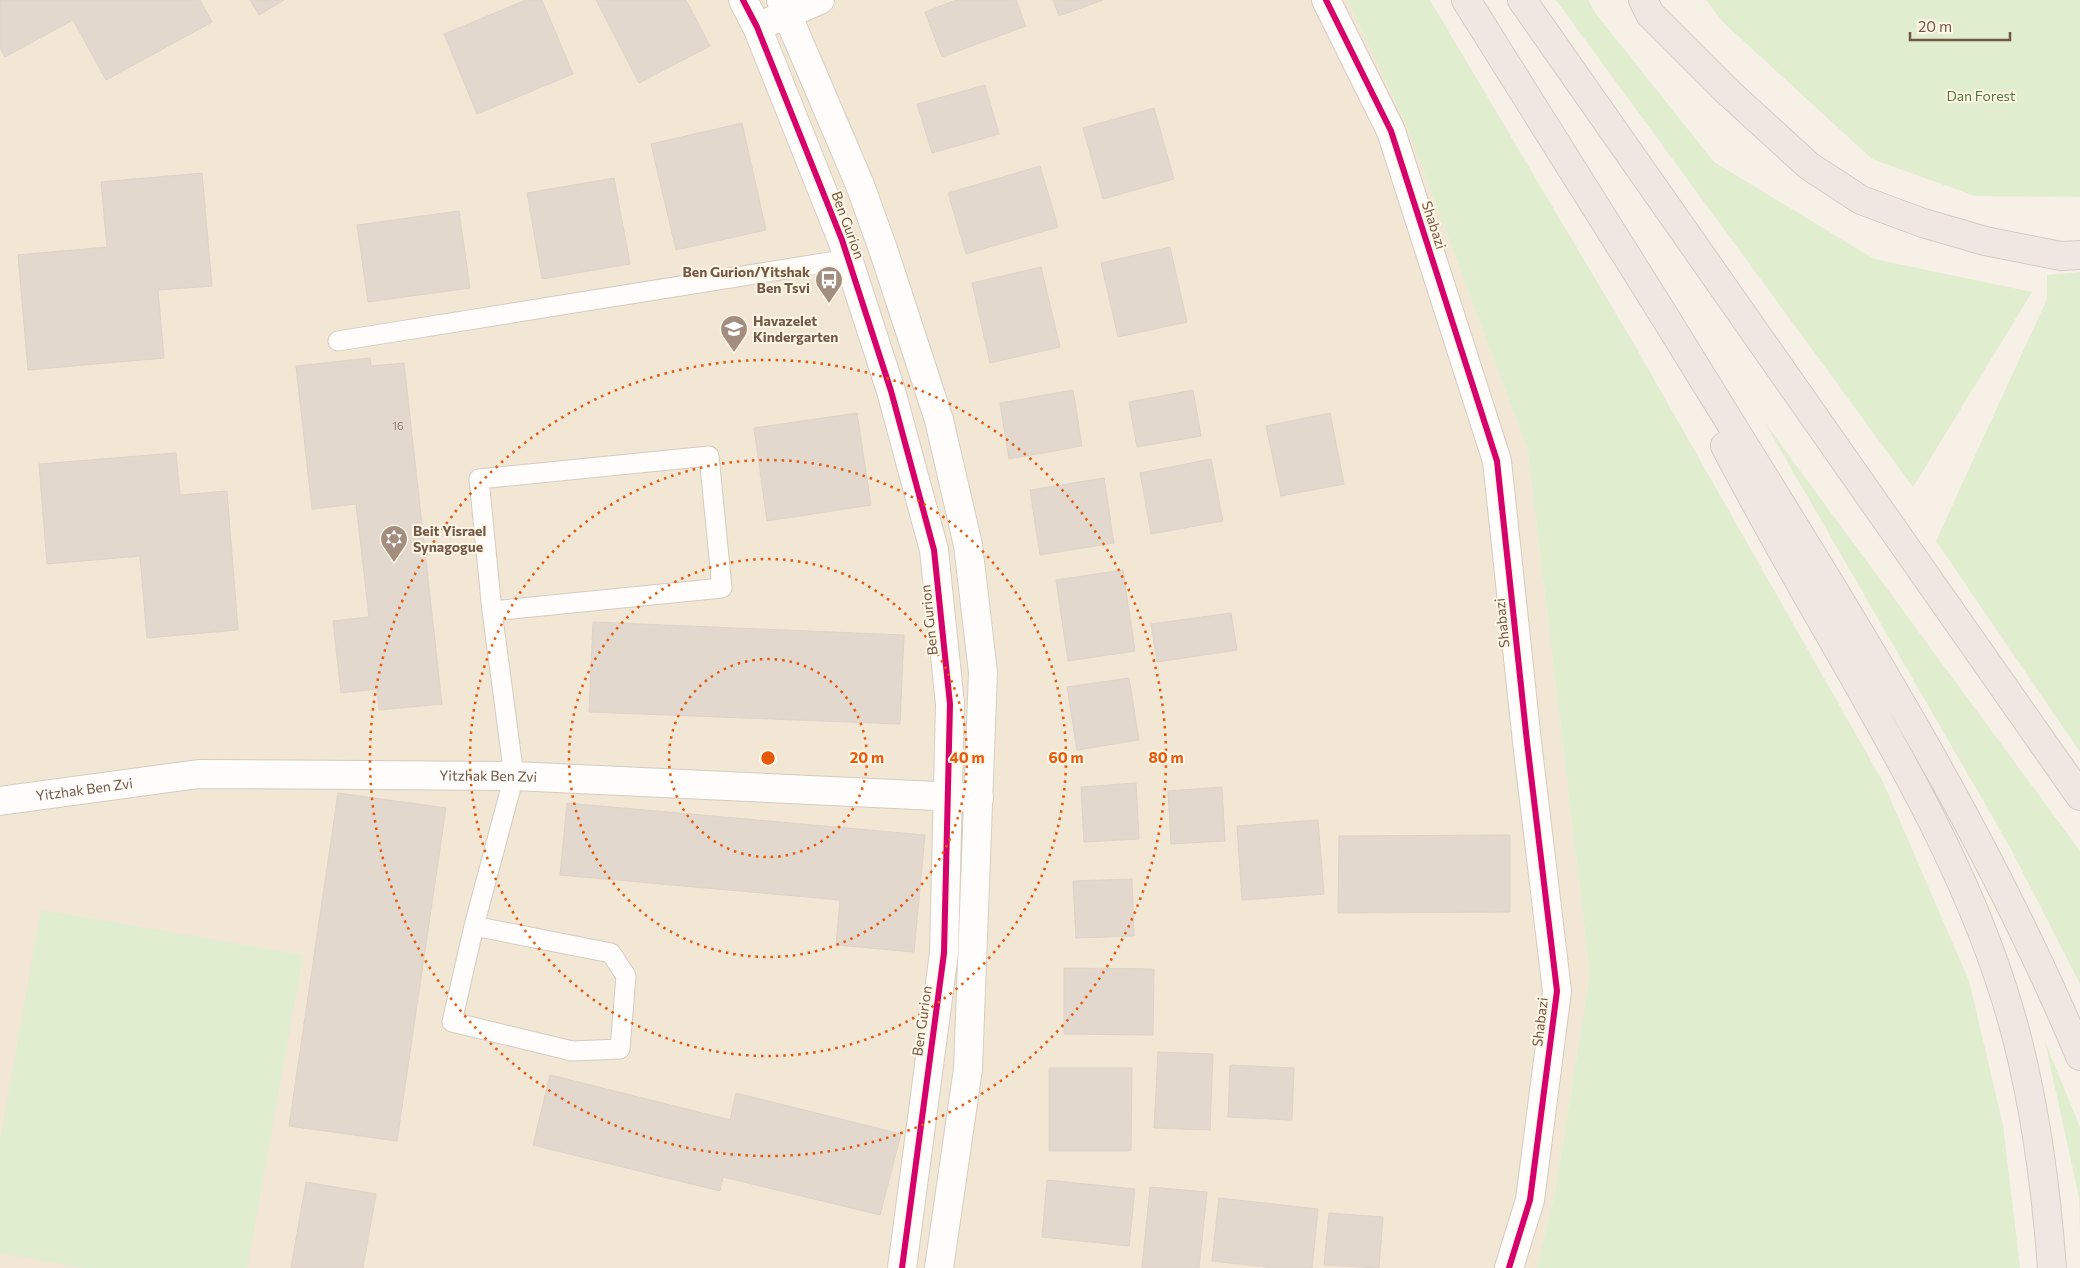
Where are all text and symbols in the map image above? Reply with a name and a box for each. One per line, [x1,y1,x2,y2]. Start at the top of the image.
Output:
scale bar [1910,10,2010,42]
text: 20 m [1918,17,1952,35]
park label: Dan Forest [1946,87,2016,104]
street label: Ben Gurion [828,189,869,261]
street label: Shabazi [1419,199,1450,251]
place label: Ben Gurion/Yitshak Ben Tsvi [683,263,810,296]
bus stop icon: Ben Gurion/Yitshak Ben Tsvi [814,265,844,304]
place label: Havazelet Kindergarten [753,312,838,345]
school or university icon: Havazelet Kindergarten [719,314,749,353]
house number: 16 [392,419,404,432]
place label: Beit Yisrael Synagogue [413,522,486,555]
synagogue icon: Beit Yisrael Synagogue [379,524,409,563]
street label: Ben Gurion [916,584,941,656]
street label: Shabazi [1490,597,1513,649]
text: 20 m [850,748,884,766]
text: 40 m [949,748,985,766]
text: 60 m [1048,748,1084,766]
text: 80 m [1148,748,1184,766]
centre of rings [759,749,777,767]
street label: Yitzhak Ben Zvi [439,767,538,785]
street label: Yitzhak Ben Zvi [35,774,134,804]
street label: Ben Gurion [908,985,935,1057]
street label: Shabazi [1528,996,1551,1048]

